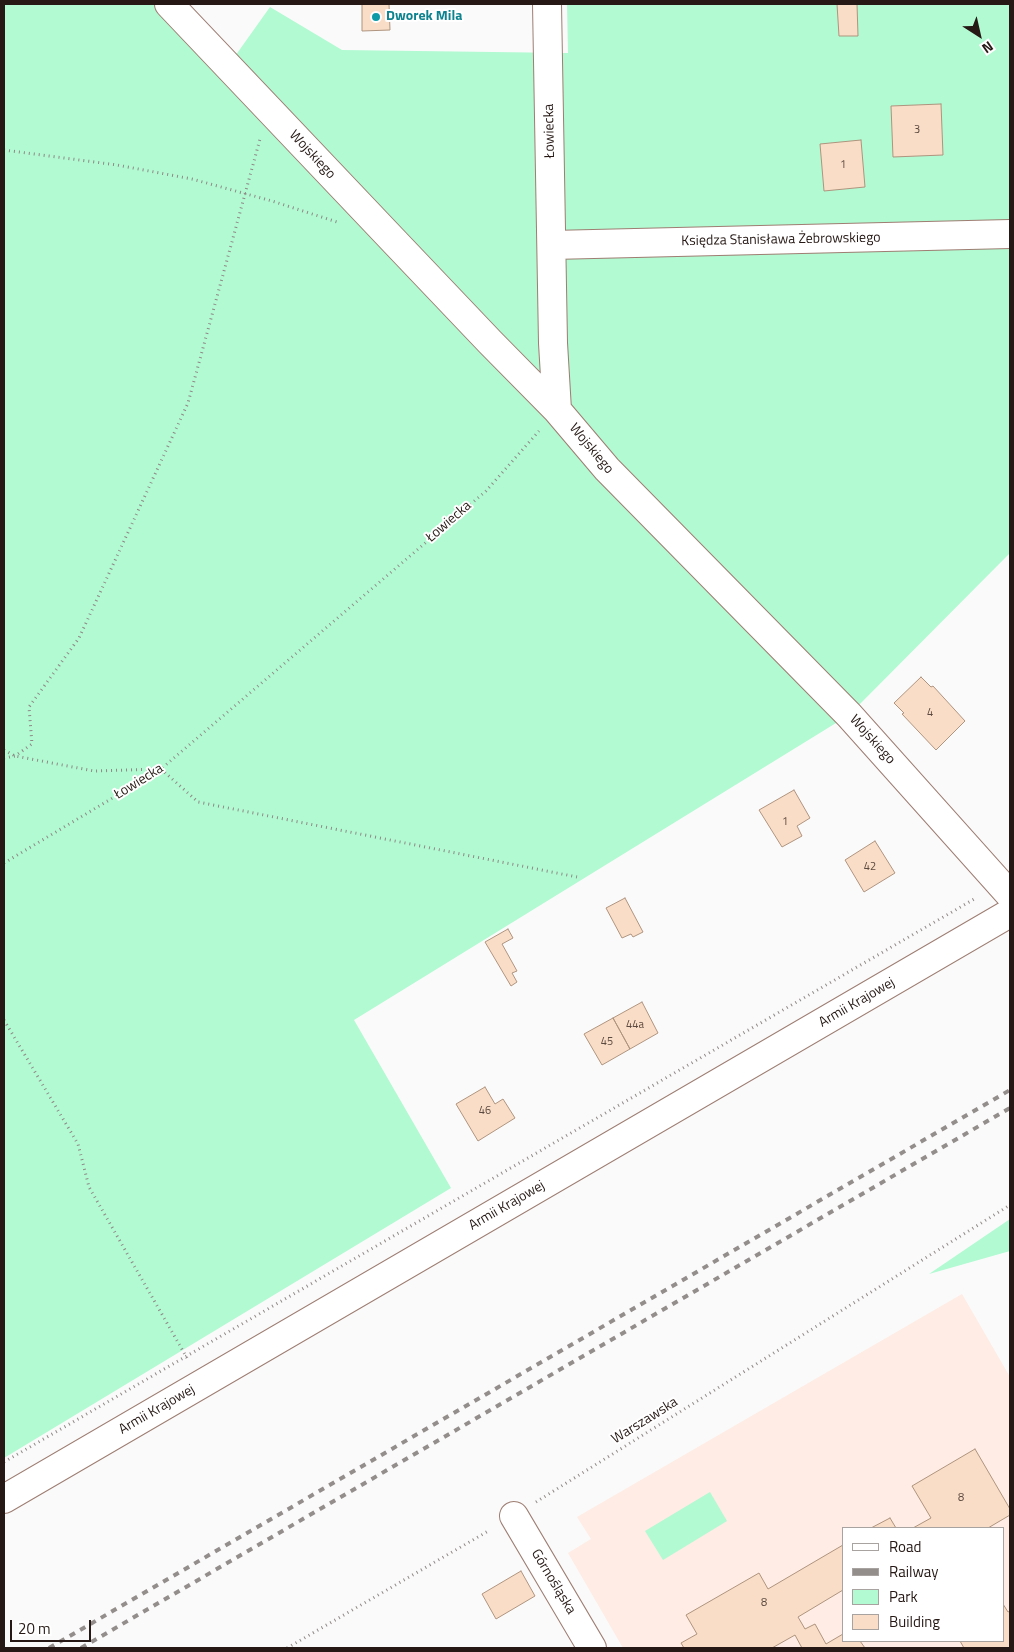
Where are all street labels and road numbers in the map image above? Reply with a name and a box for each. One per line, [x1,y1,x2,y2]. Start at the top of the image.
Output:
street label: Łowiecka [541,104,559,158]
street label: Wojskiego [285,127,339,183]
street label: Księdza Stanisława Żebrowskiego [681,230,881,250]
street label: Wojskiego [565,420,617,478]
street label: Łowiecka [423,498,475,546]
street label: Wojskiego [846,712,898,768]
street label: Łowiecka [111,760,167,804]
street label: Armii Krajowej [816,974,898,1032]
street label: Armii Krajowej [466,1177,548,1235]
street label: Armii Krajowej [116,1381,198,1439]
street label: Warszawska [609,1394,681,1448]
street label: Górnośląska [527,1547,579,1617]

